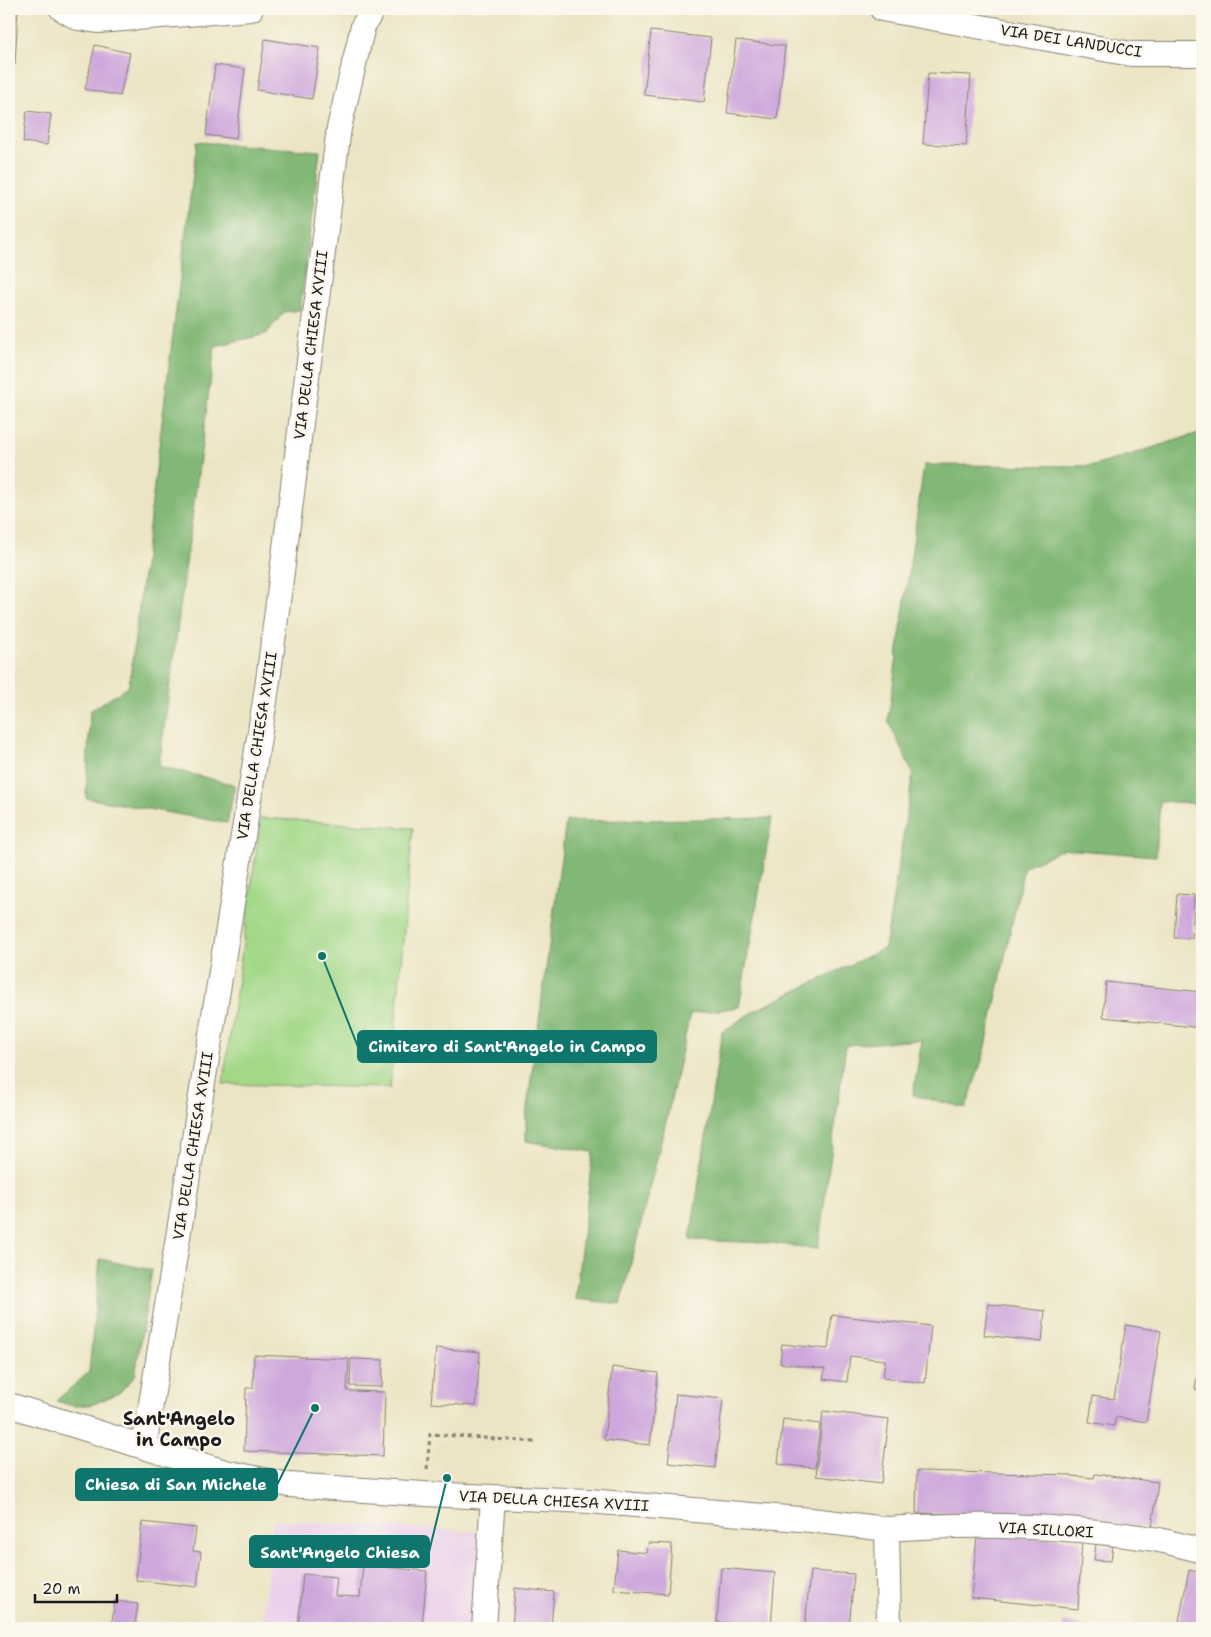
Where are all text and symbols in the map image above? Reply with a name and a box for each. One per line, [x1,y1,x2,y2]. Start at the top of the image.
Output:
street label: VIA DEI LANDUCCI [999,20,1143,62]
street label: VIA DELLA CHIESA XVIII [289,249,333,441]
street label: VIA DELLA CHIESA XVIII [232,650,282,842]
callout: Cimitero di Sant'Angelo in Campo [358,1031,656,1062]
text: Cimitero di Sant'Angelo in Campo [368,1036,646,1057]
street label: VIA DELLA CHIESA XVIII [168,1050,218,1242]
district label: Sant'Angelo in Campo [123,1407,235,1452]
callout: Chiesa di San Michele [76,1469,277,1500]
text: Chiesa di San Michele [85,1474,267,1495]
street label: VIA DELLA CHIESA XVIII [458,1486,650,1516]
street label: VIA SILLORI [998,1518,1094,1542]
callout: Sant'Angelo Chiesa [250,1536,429,1567]
text: Sant'Angelo Chiesa [260,1542,420,1563]
scale bar [35,1572,118,1604]
text: 20 m [42,1579,81,1599]

